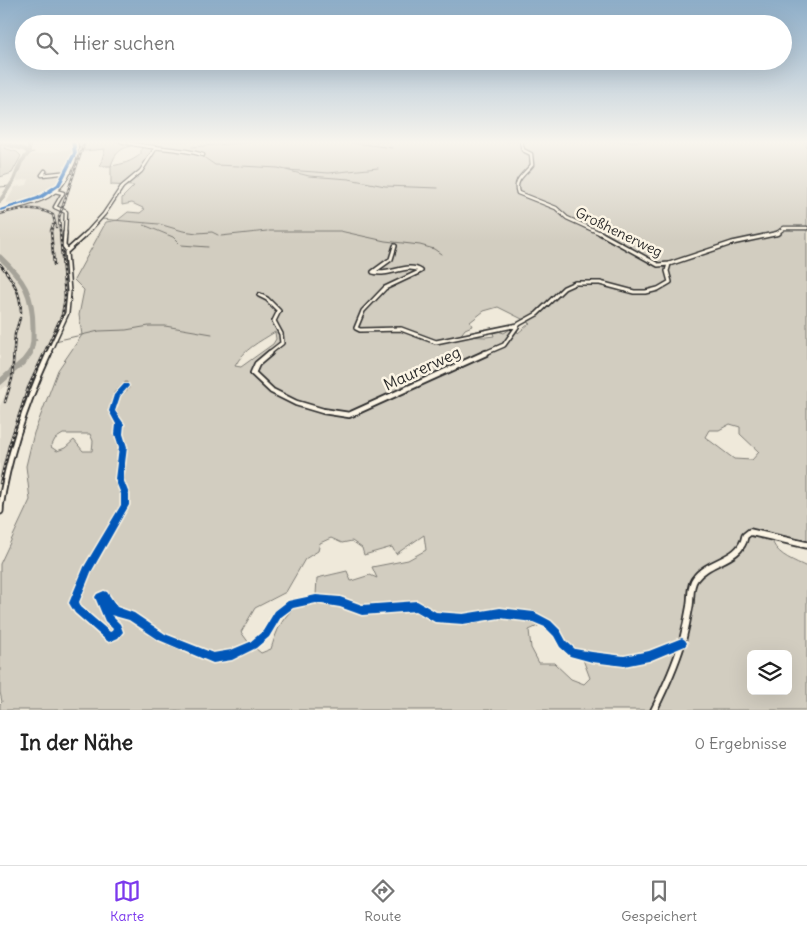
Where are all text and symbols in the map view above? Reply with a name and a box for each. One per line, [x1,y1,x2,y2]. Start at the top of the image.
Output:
search box [15,15,792,70]
icon: search [33,29,61,57]
text: Hier suchen [73,31,175,55]
street label: Großhenerweg [573,203,665,261]
street label: Maurerweg [380,341,464,395]
map controls [747,650,792,695]
button: layers [747,650,792,695]
text: In der Nähe [20,729,133,756]
text: 0 Ergebnisse [695,733,787,753]
tab: Karte [110,877,144,925]
tab: Route [364,877,401,925]
tab: Gespeichert [621,877,697,925]

